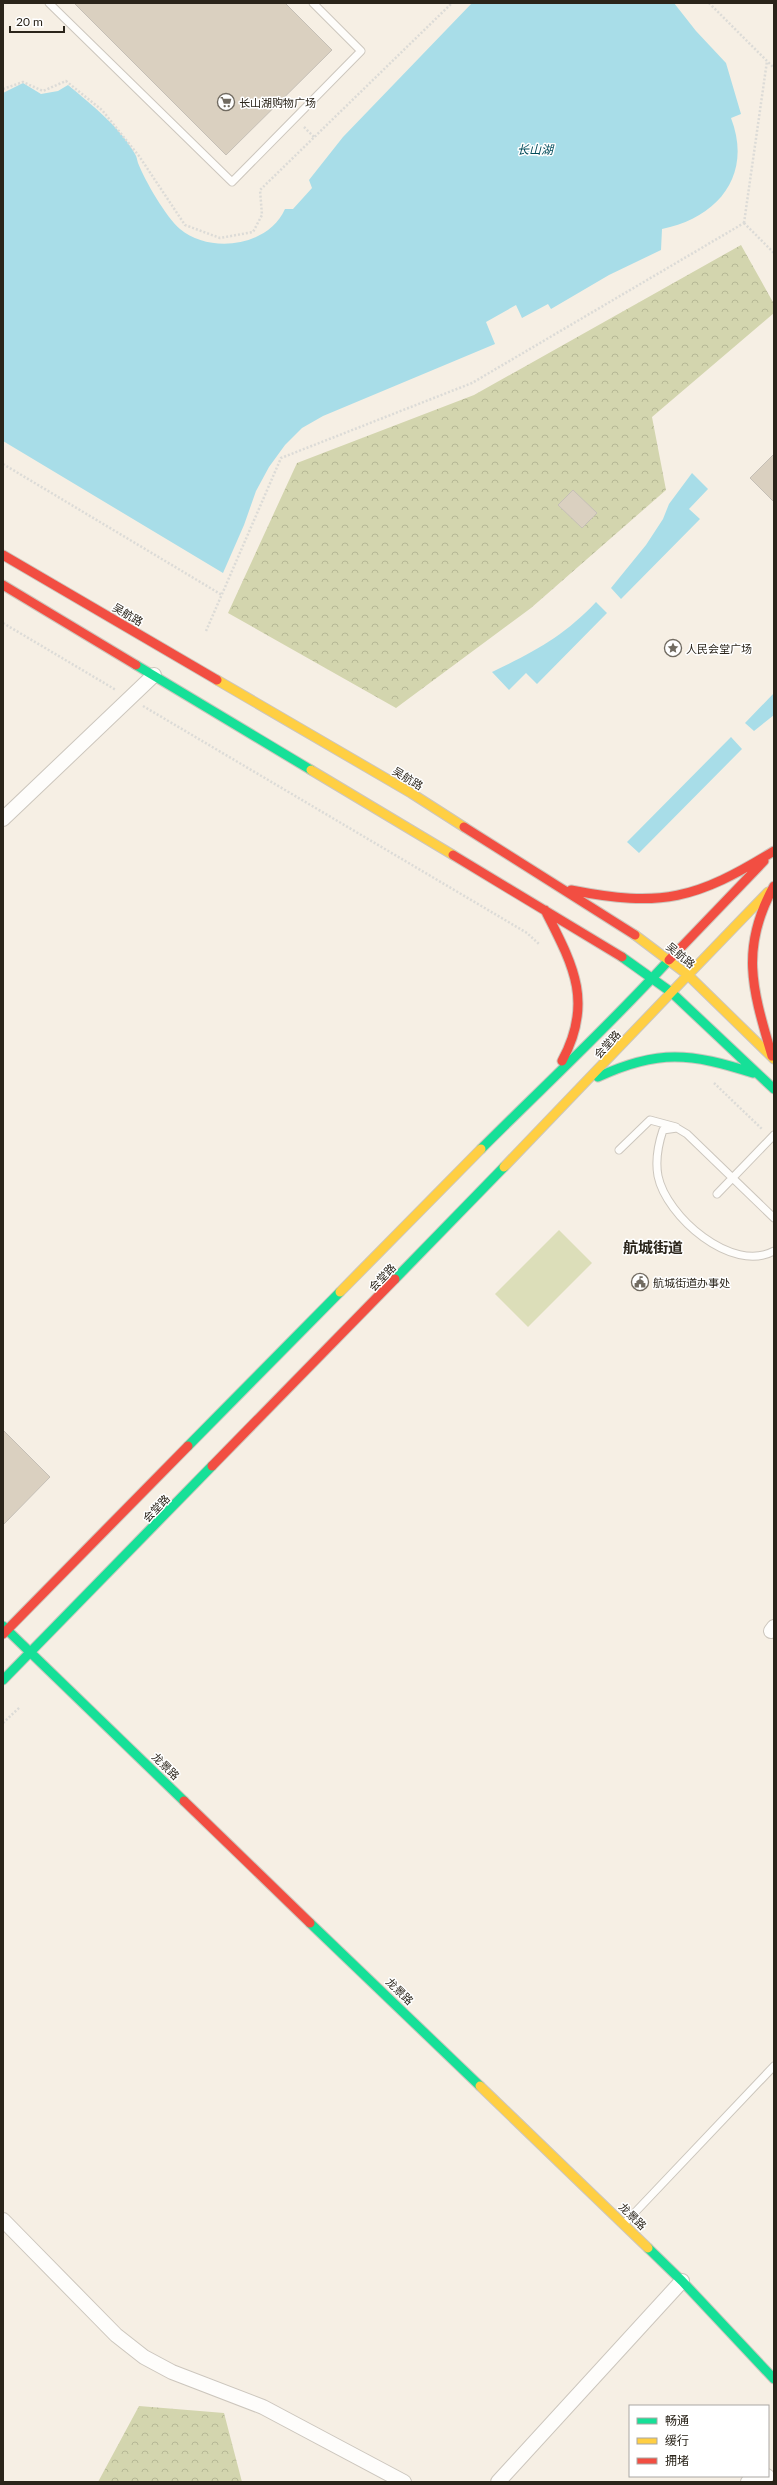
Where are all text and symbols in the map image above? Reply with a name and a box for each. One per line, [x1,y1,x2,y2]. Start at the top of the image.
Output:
scale bar [10,8,64,34]
text: 20 m [16,14,43,29]
supermarket icon: 长山湖购物广场 [216,92,236,112]
place label: 长山湖购物广场 [239,96,316,109]
water label: 长山湖 [517,142,555,157]
street label: 吴航路 [110,600,146,628]
place icon: 人民会堂广场 [663,638,683,658]
place label: 人民会堂广场 [686,642,752,655]
street label: 吴航路 [391,764,425,792]
street label: 吴航路 [664,940,698,970]
street label: 会堂路 [591,1027,623,1061]
district label: 航城街道 [623,1238,683,1256]
street label: 会堂路 [366,1261,398,1293]
public building icon: 航城街道办事处 [630,1272,650,1292]
place label: 航城街道办事处 [653,1276,730,1289]
street label: 会堂路 [140,1492,172,1524]
street label: 龙景路 [150,1750,182,1782]
street label: 龙景路 [384,1975,416,2007]
street label: 龙景路 [617,2200,649,2232]
legend [629,2405,769,2477]
text: 畅通 [665,2413,689,2428]
text: 缓行 [665,2433,689,2448]
text: 拥堵 [665,2453,689,2468]

